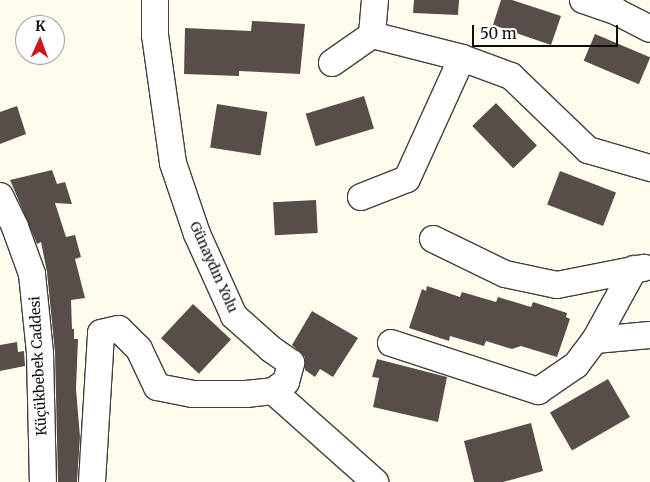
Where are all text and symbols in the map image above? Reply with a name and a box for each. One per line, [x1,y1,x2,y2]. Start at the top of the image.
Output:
north arrow [15,15,65,65]
scale bar [475,15,621,47]
text: K [35,17,46,35]
text: 50 m [480,24,517,43]
street label: Günaydın Yolu [186,219,242,315]
street label: Küçükbebek Caddesi [26,296,50,436]

